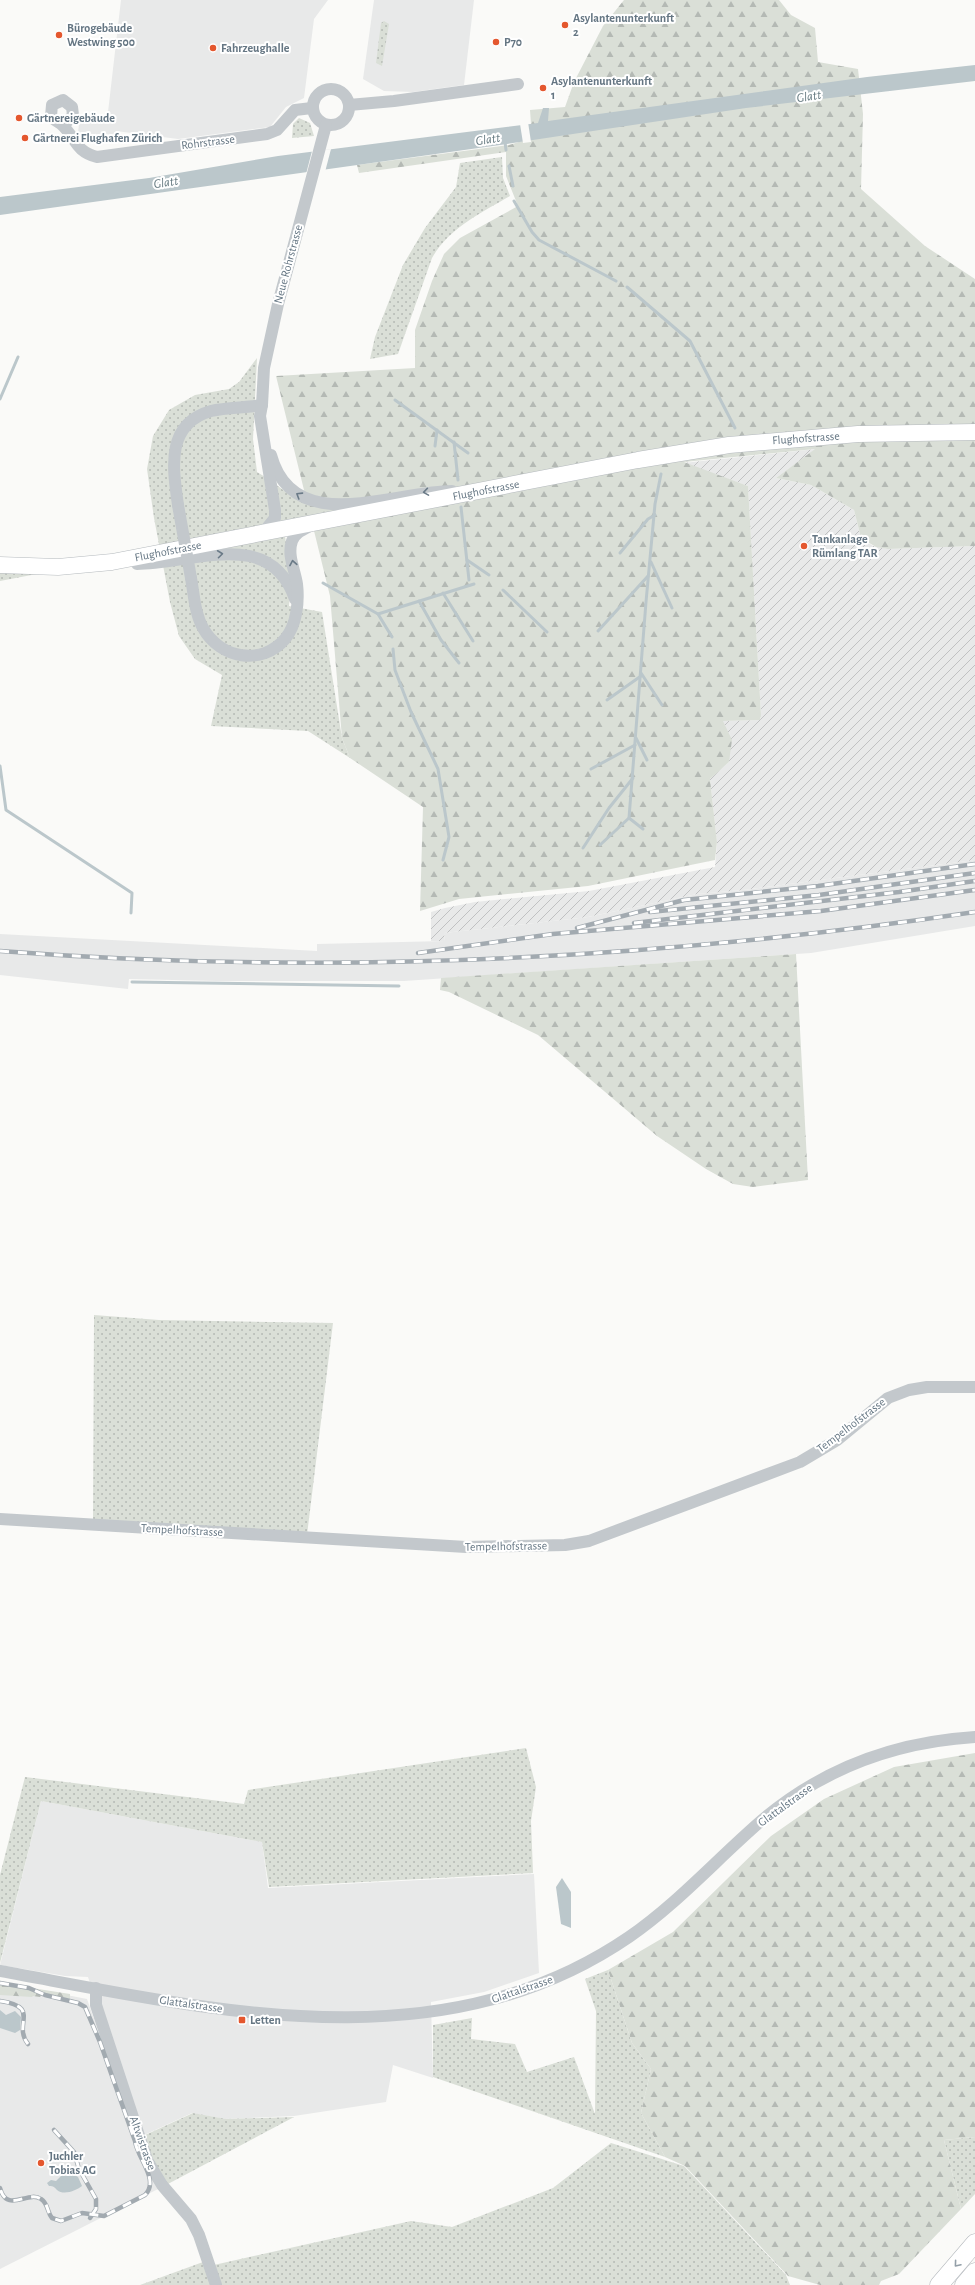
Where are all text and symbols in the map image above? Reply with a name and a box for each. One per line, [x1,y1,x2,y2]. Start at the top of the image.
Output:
place label: Asylantenunterkunft 2 [573,12,674,38]
marker: Asylantenunterkunft 2 [560,20,570,30]
place label: Bürogebäude Westwing 500 [67,22,135,48]
marker: Bürogebäude Westwing 500 [54,30,64,40]
place label: P70 [504,36,522,48]
marker: P70 [491,37,501,47]
place label: Fahrzeughalle [221,42,290,54]
marker: Fahrzeughalle [208,43,218,53]
place label: Asylantenunterkunft 1 [551,75,652,101]
marker: Asylantenunterkunft 1 [538,83,548,93]
water label: Glatt [796,89,823,105]
place label: Gärtnereigebäude [27,112,115,124]
marker: Gärtnereigebäude [14,113,24,123]
place label: Gärtnerei Flughafen Zürich [33,132,162,144]
water label: Glatt [475,132,502,148]
marker: Gärtnerei Flughafen Zürich [20,133,30,143]
street label: Rohrstrasse [180,133,236,151]
water label: Glatt [153,175,180,191]
street label: Neue Rohrstrasse [272,223,304,305]
street label: Flughofstrasse [772,430,840,446]
street label: Flughofstrasse [452,478,520,502]
one-way arrow [423,487,429,496]
one-way arrow [296,492,303,500]
place label: Tankanlage Rümlang TAR [812,533,878,559]
street label: Flughofstrasse [134,539,202,563]
marker: Tankanlage Rümlang TAR [799,541,809,551]
one-way arrow [217,550,223,559]
one-way arrow [289,560,298,566]
street label: Tempelhofstrasse [815,1395,887,1455]
street label: Tempelhofstrasse [141,1522,223,1538]
street label: Tempelhofstrasse [465,1539,547,1553]
street label: Glattalstrasse [756,1781,814,1829]
street label: Glattalstrasse [490,1973,554,2005]
street label: Glattalstrasse [159,1994,223,2014]
place label: Letten [250,2014,281,2026]
marker: Letten [237,2015,247,2025]
street label: Altwistrasse [128,2114,158,2172]
place label: Juchler Tobias AG [49,2150,96,2176]
marker: Juchler Tobias AG [36,2158,46,2168]
one-way arrow [955,2259,962,2266]

